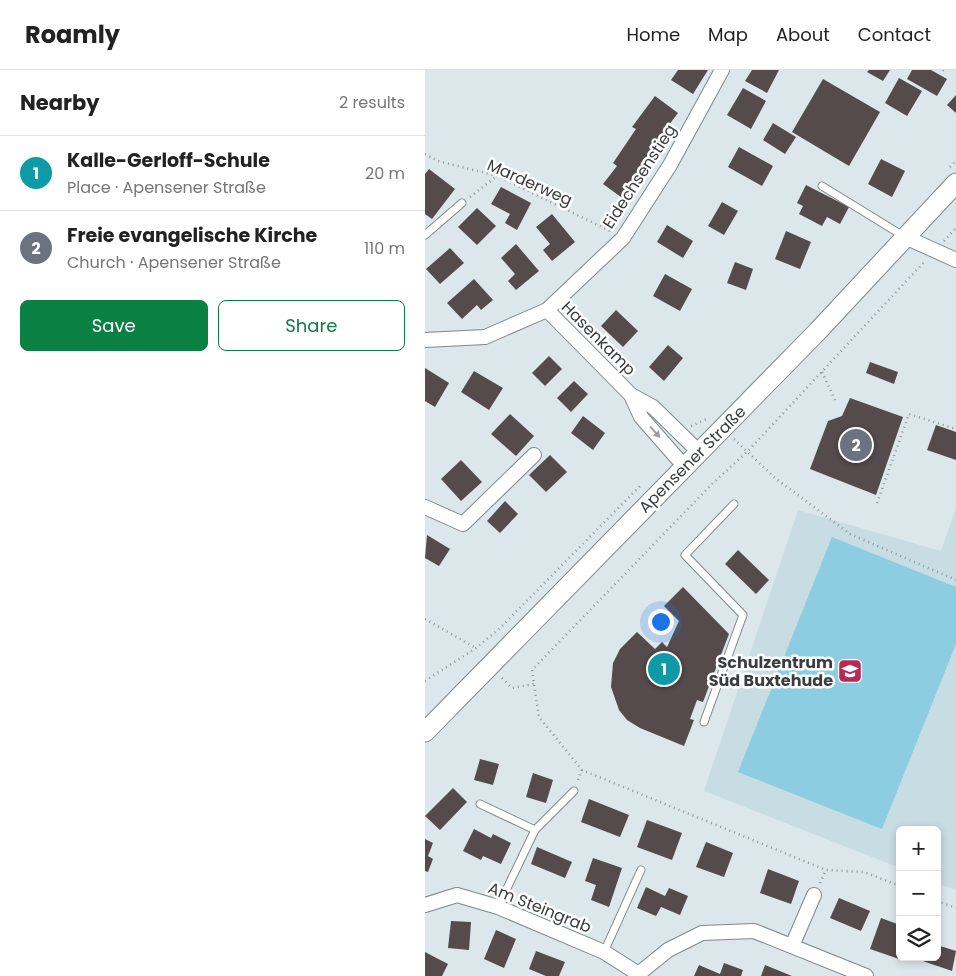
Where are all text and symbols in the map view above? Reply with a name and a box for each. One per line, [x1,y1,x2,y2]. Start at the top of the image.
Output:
text: Roamly [25,18,120,51]
text: Home [626,22,680,47]
text: Map [708,22,748,47]
text: About [776,22,830,47]
text: Contact [858,22,931,47]
text: Nearby [20,88,100,117]
text: 2 results [339,91,405,114]
street label: Eidechsenstieg [597,120,682,233]
text: Kalle-Gerloff-Schule [67,147,270,174]
street label: Marderweg [483,153,576,211]
text: 1 [33,162,39,185]
text: 20 m [365,162,405,185]
text: Place · Apensener Straße [67,176,266,199]
text: Freie evangelische Kirche [67,222,317,249]
text: 2 [31,237,41,260]
text: 110 m [364,237,405,260]
text: Church · Apensener Straße [67,251,281,274]
street label: Hasenkamp [556,296,641,381]
button: Save [20,300,208,351]
button: Share [218,300,405,351]
street label: Apensener Straße [634,401,751,518]
one-way arrow [649,425,660,438]
pin: 2 [840,426,872,464]
your location [648,609,674,635]
pin: 1 [648,650,680,688]
place label: Schulzentrum Süd Buxtehude [709,651,833,692]
school or university icon: Schulzentrum Süd Buxtehude [837,658,863,684]
map controls [896,826,941,961]
button: + [896,826,941,871]
button: − [896,871,941,916]
street label: Am Steingrab [485,876,595,939]
button: layers [896,916,941,961]

